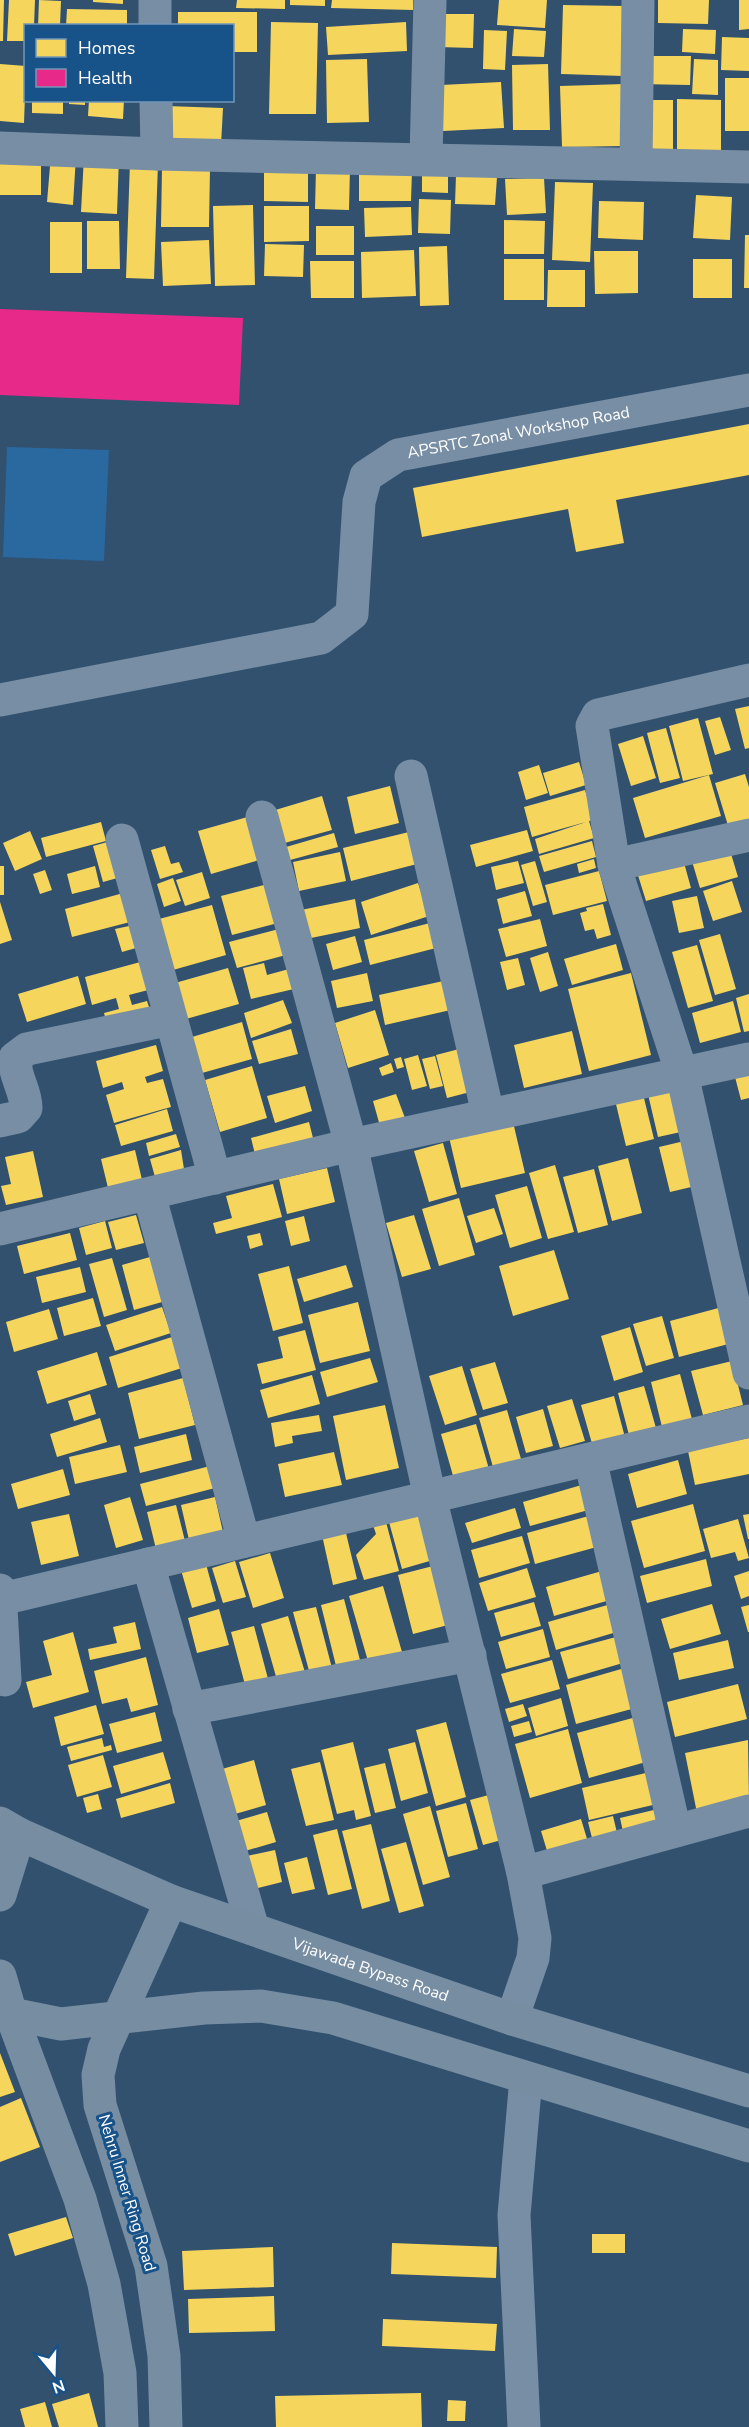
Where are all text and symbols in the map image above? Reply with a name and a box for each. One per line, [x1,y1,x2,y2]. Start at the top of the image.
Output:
legend [24,24,234,102]
text: Homes [78,36,135,60]
text: Health [78,66,133,90]
street label: APSRTC Zonal Workshop Road [405,401,632,464]
street label: Vijawada Bypass Road [288,1932,452,2007]
street label: Nehru Inner Ring Road [93,2112,161,2274]
north arrow [24,2343,84,2403]
text: N [49,2374,68,2399]

